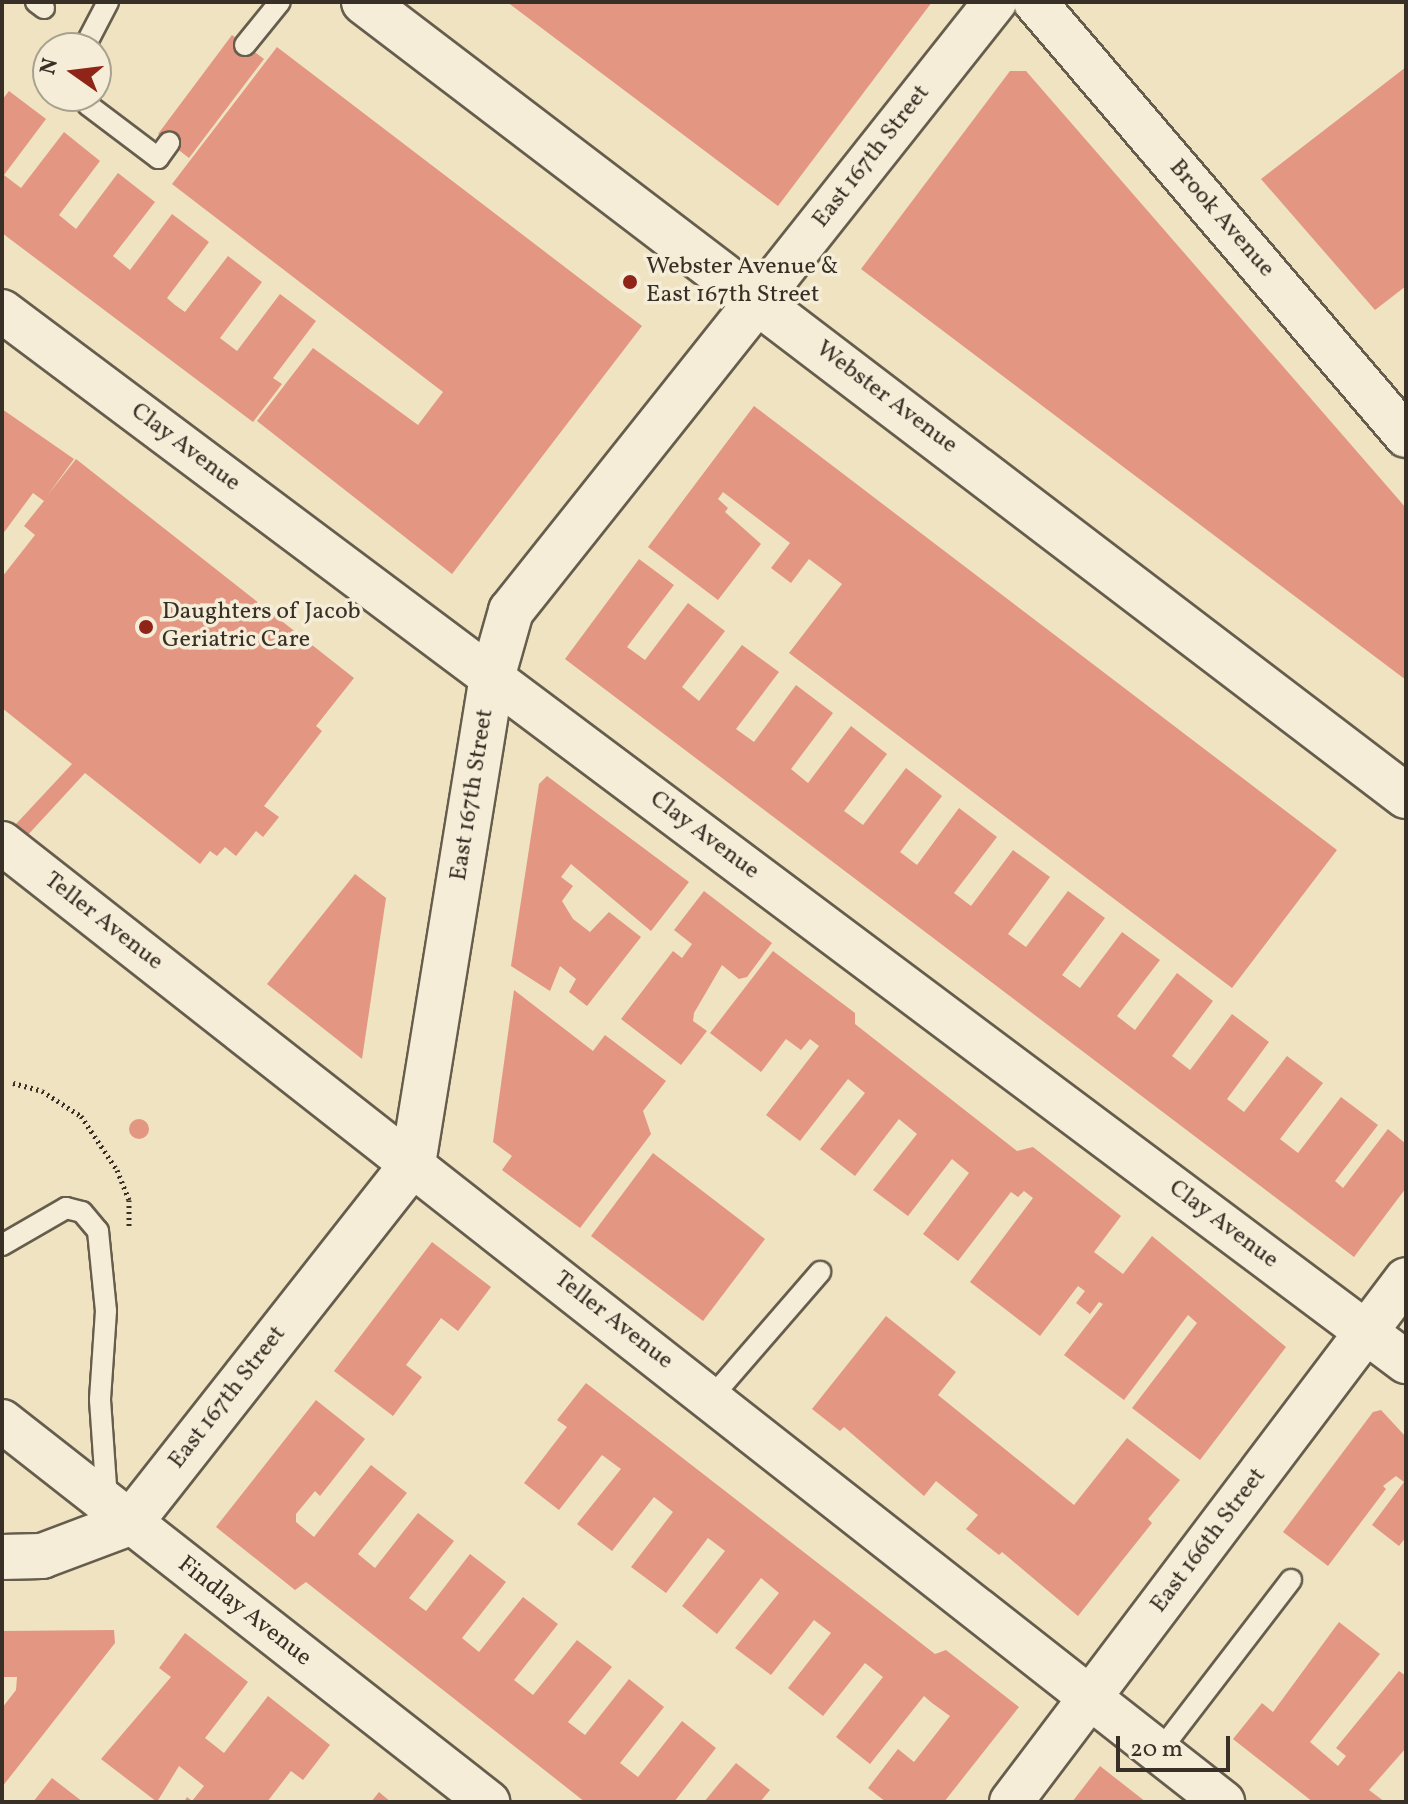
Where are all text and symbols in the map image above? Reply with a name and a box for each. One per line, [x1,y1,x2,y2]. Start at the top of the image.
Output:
north arrow [32,32,112,112]
text: N [33,55,67,78]
street label: East 167th Street [807,80,937,234]
street label: Brook Avenue [1162,154,1280,284]
place label: Webster Avenue & East 167th Street [646,254,838,310]
marker: Webster Avenue & East 167th Street [621,273,639,291]
street label: Webster Avenue [810,335,962,461]
street label: Clay Avenue [124,397,246,499]
place label: Daughters of Jacob Geriatric Care [162,599,358,655]
marker: Daughters of Jacob Geriatric Care [137,618,155,636]
street label: East 167th Street [445,707,501,883]
street label: Clay Avenue [643,785,765,887]
street label: Teller Avenue [38,867,168,977]
street label: Clay Avenue [1162,1174,1284,1276]
street label: Teller Avenue [548,1266,678,1376]
street label: East 167th Street [163,1321,293,1475]
street label: East 166th Street [1145,1463,1273,1619]
street label: Findlay Avenue [171,1551,317,1673]
scale bar [1120,1720,1234,1770]
text: 20 m [1130,1733,1183,1767]

